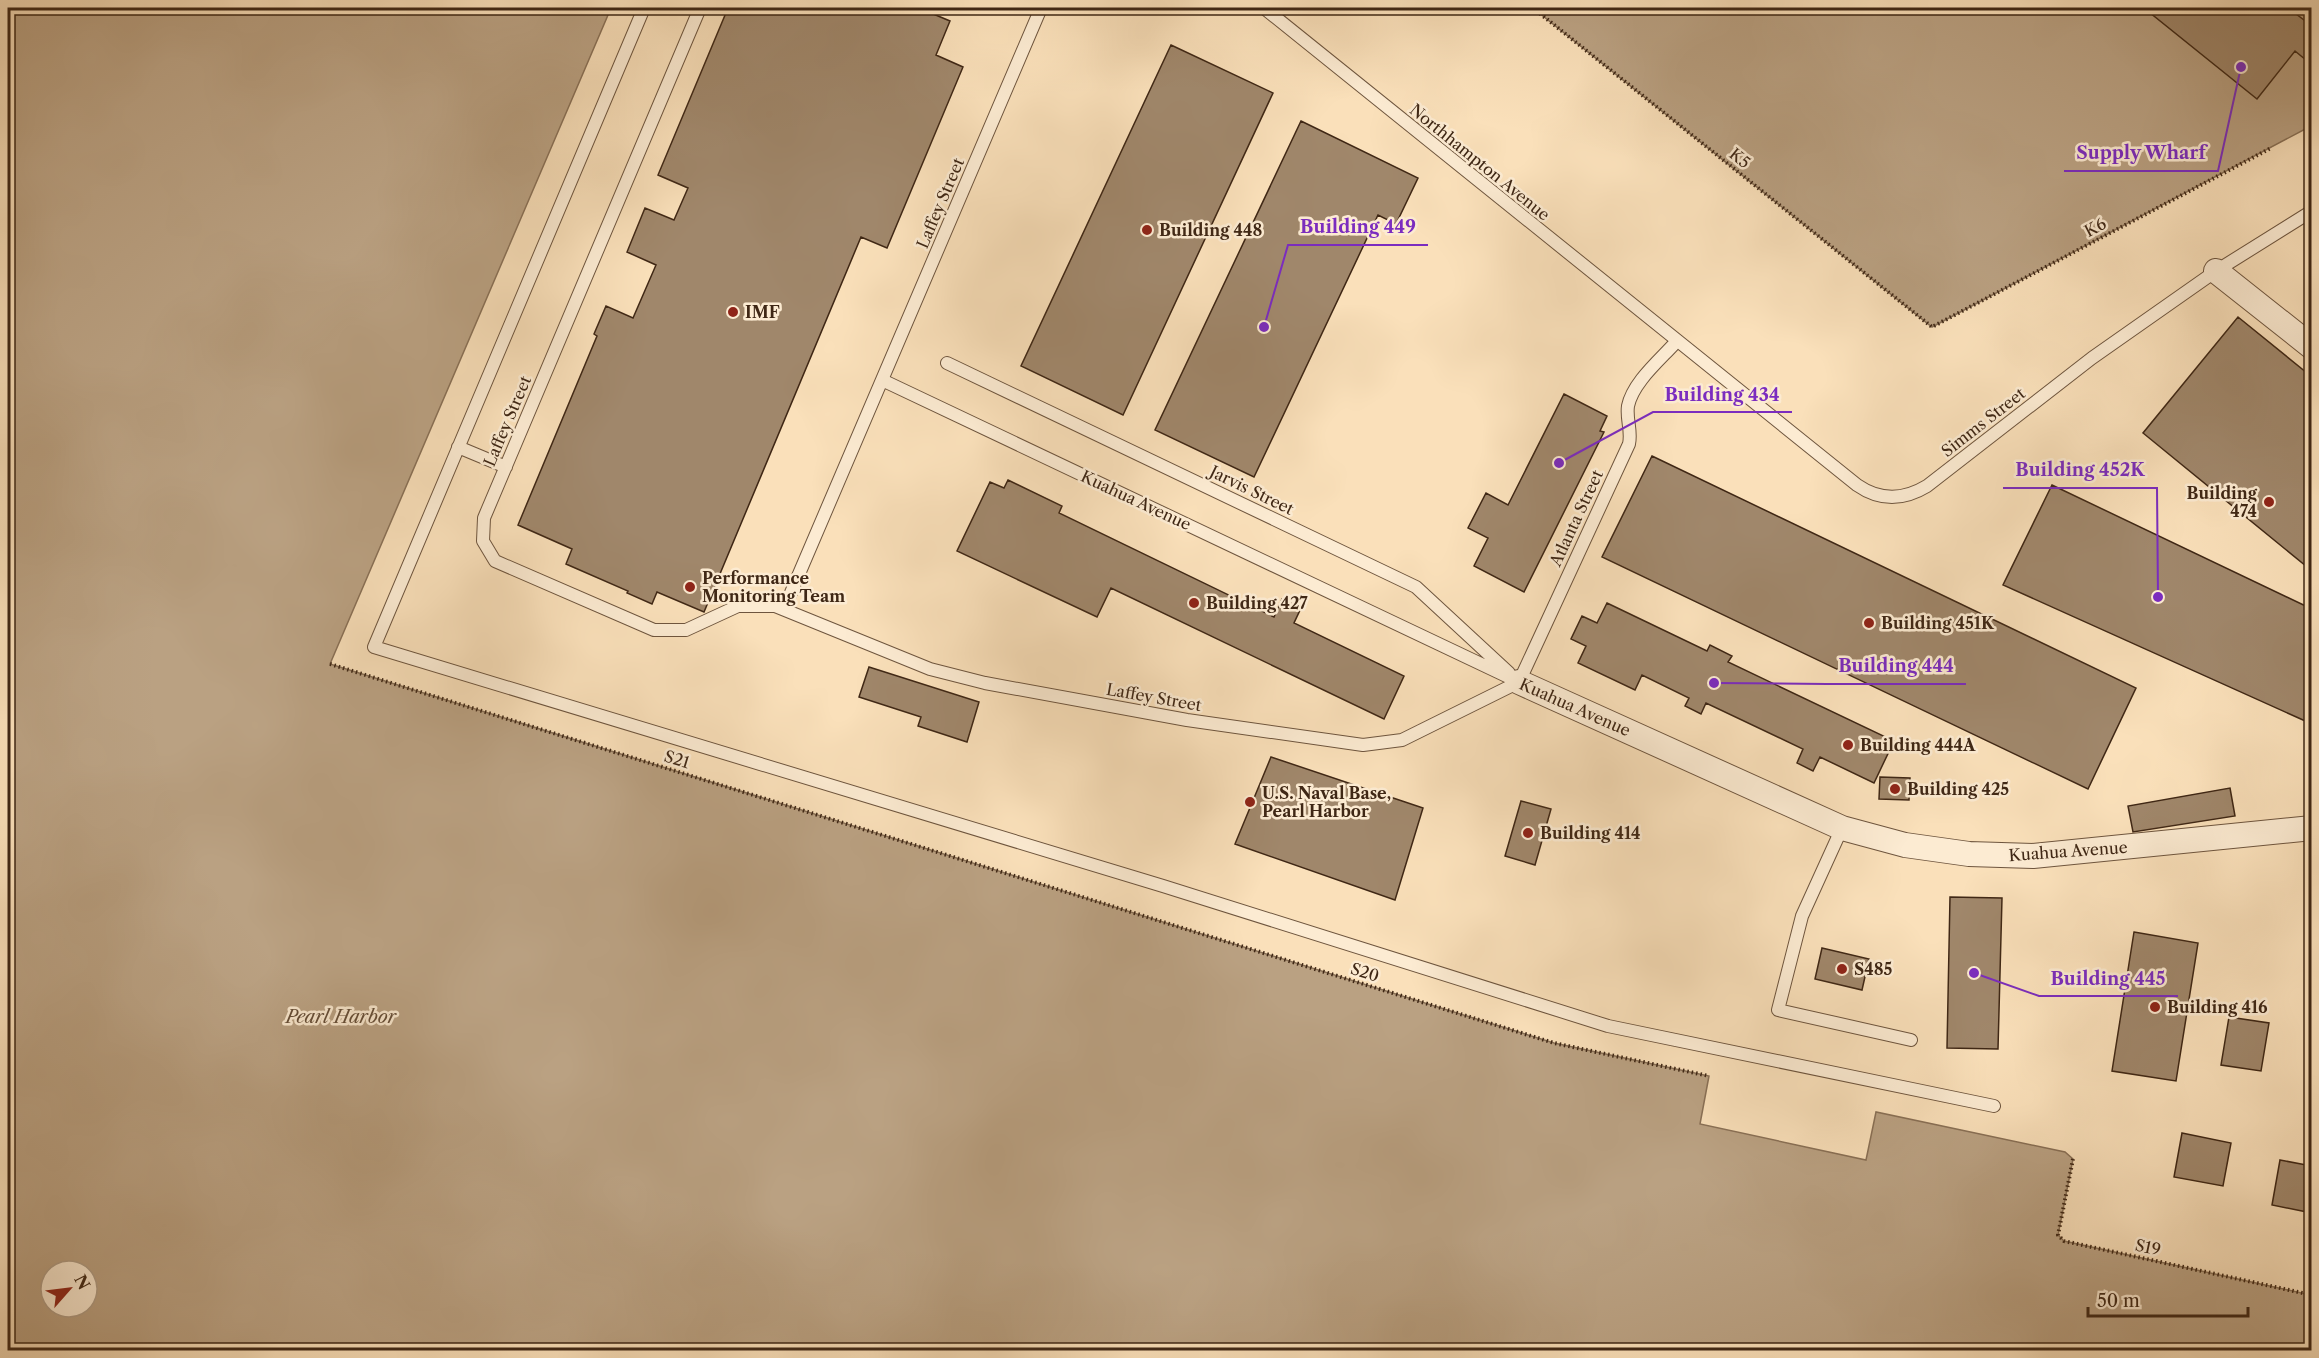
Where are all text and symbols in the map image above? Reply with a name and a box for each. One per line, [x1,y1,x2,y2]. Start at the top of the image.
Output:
street label: Northhampton Avenue [1406,99,1554,225]
callout: Supply Wharf [2064,135,2218,171]
text: Supply Wharf [2076,142,2208,164]
street label: K5 [1725,144,1755,172]
street label: Laffey Street [912,154,968,251]
callout: Building 449 [1288,209,1428,245]
street label: K6 [2081,213,2109,241]
text: Building 449 [1300,216,1416,238]
place label: Building 448 [1159,220,1262,240]
marker: Building 448 [1140,223,1154,237]
place label: IMF [745,302,780,322]
marker: IMF [726,305,740,319]
street label: Laffey Street [479,372,535,469]
callout: Building 434 [1653,376,1792,412]
street label: Simms Street [1937,383,2029,461]
text: Building 434 [1664,384,1780,406]
callout: Building 452K [2003,452,2157,488]
text: Building 452K [2015,459,2145,481]
street label: Jarvis Street [1204,460,1297,519]
street label: Kuahua Avenue [1078,466,1194,534]
street label: Atlanta Street [1545,466,1607,570]
place label: Building 474 [2187,483,2258,521]
marker: Building 474 [2262,495,2276,509]
place label: Performance Monitoring Team [702,568,845,606]
marker: Performance Monitoring Team [683,580,697,594]
place label: Building 427 [1206,593,1308,613]
marker: Building 427 [1187,596,1201,610]
place label: Building 451K [1881,613,1995,633]
marker: Building 451K [1862,616,1876,630]
callout: Building 444 [1827,648,1966,684]
text: Building 444 [1838,655,1954,677]
street label: Kuahua Avenue [1516,674,1634,740]
street label: Laffey Street [1105,679,1204,715]
place label: Building 444A [1860,735,1976,755]
marker: Building 444A [1841,738,1855,752]
street label: S21 [662,746,692,772]
place label: Building 425 [1907,779,2009,799]
marker: Building 425 [1888,782,1902,796]
place label: U.S. Naval Base, Pearl Harbor [1262,783,1391,821]
marker: U.S. Naval Base, Pearl Harbor [1243,795,1257,809]
place label: Building 414 [1540,823,1641,843]
marker: Building 414 [1521,826,1535,840]
street label: Kuahua Avenue [2008,837,2128,865]
street label: S20 [1348,958,1382,986]
place label: S485 [1854,959,1893,979]
callout: Building 445 [2039,960,2178,996]
marker: S485 [1835,962,1849,976]
text: Building 445 [2050,968,2166,990]
place label: Building 416 [2167,997,2268,1017]
marker: Building 416 [2148,1000,2162,1014]
water label: Pearl Harbor [284,1006,398,1028]
street label: S19 [2133,1235,2163,1259]
north arrow [39,1259,99,1319]
text: N [70,1271,94,1293]
scale bar [2088,1280,2248,1318]
text: 50 m [2097,1290,2140,1312]

